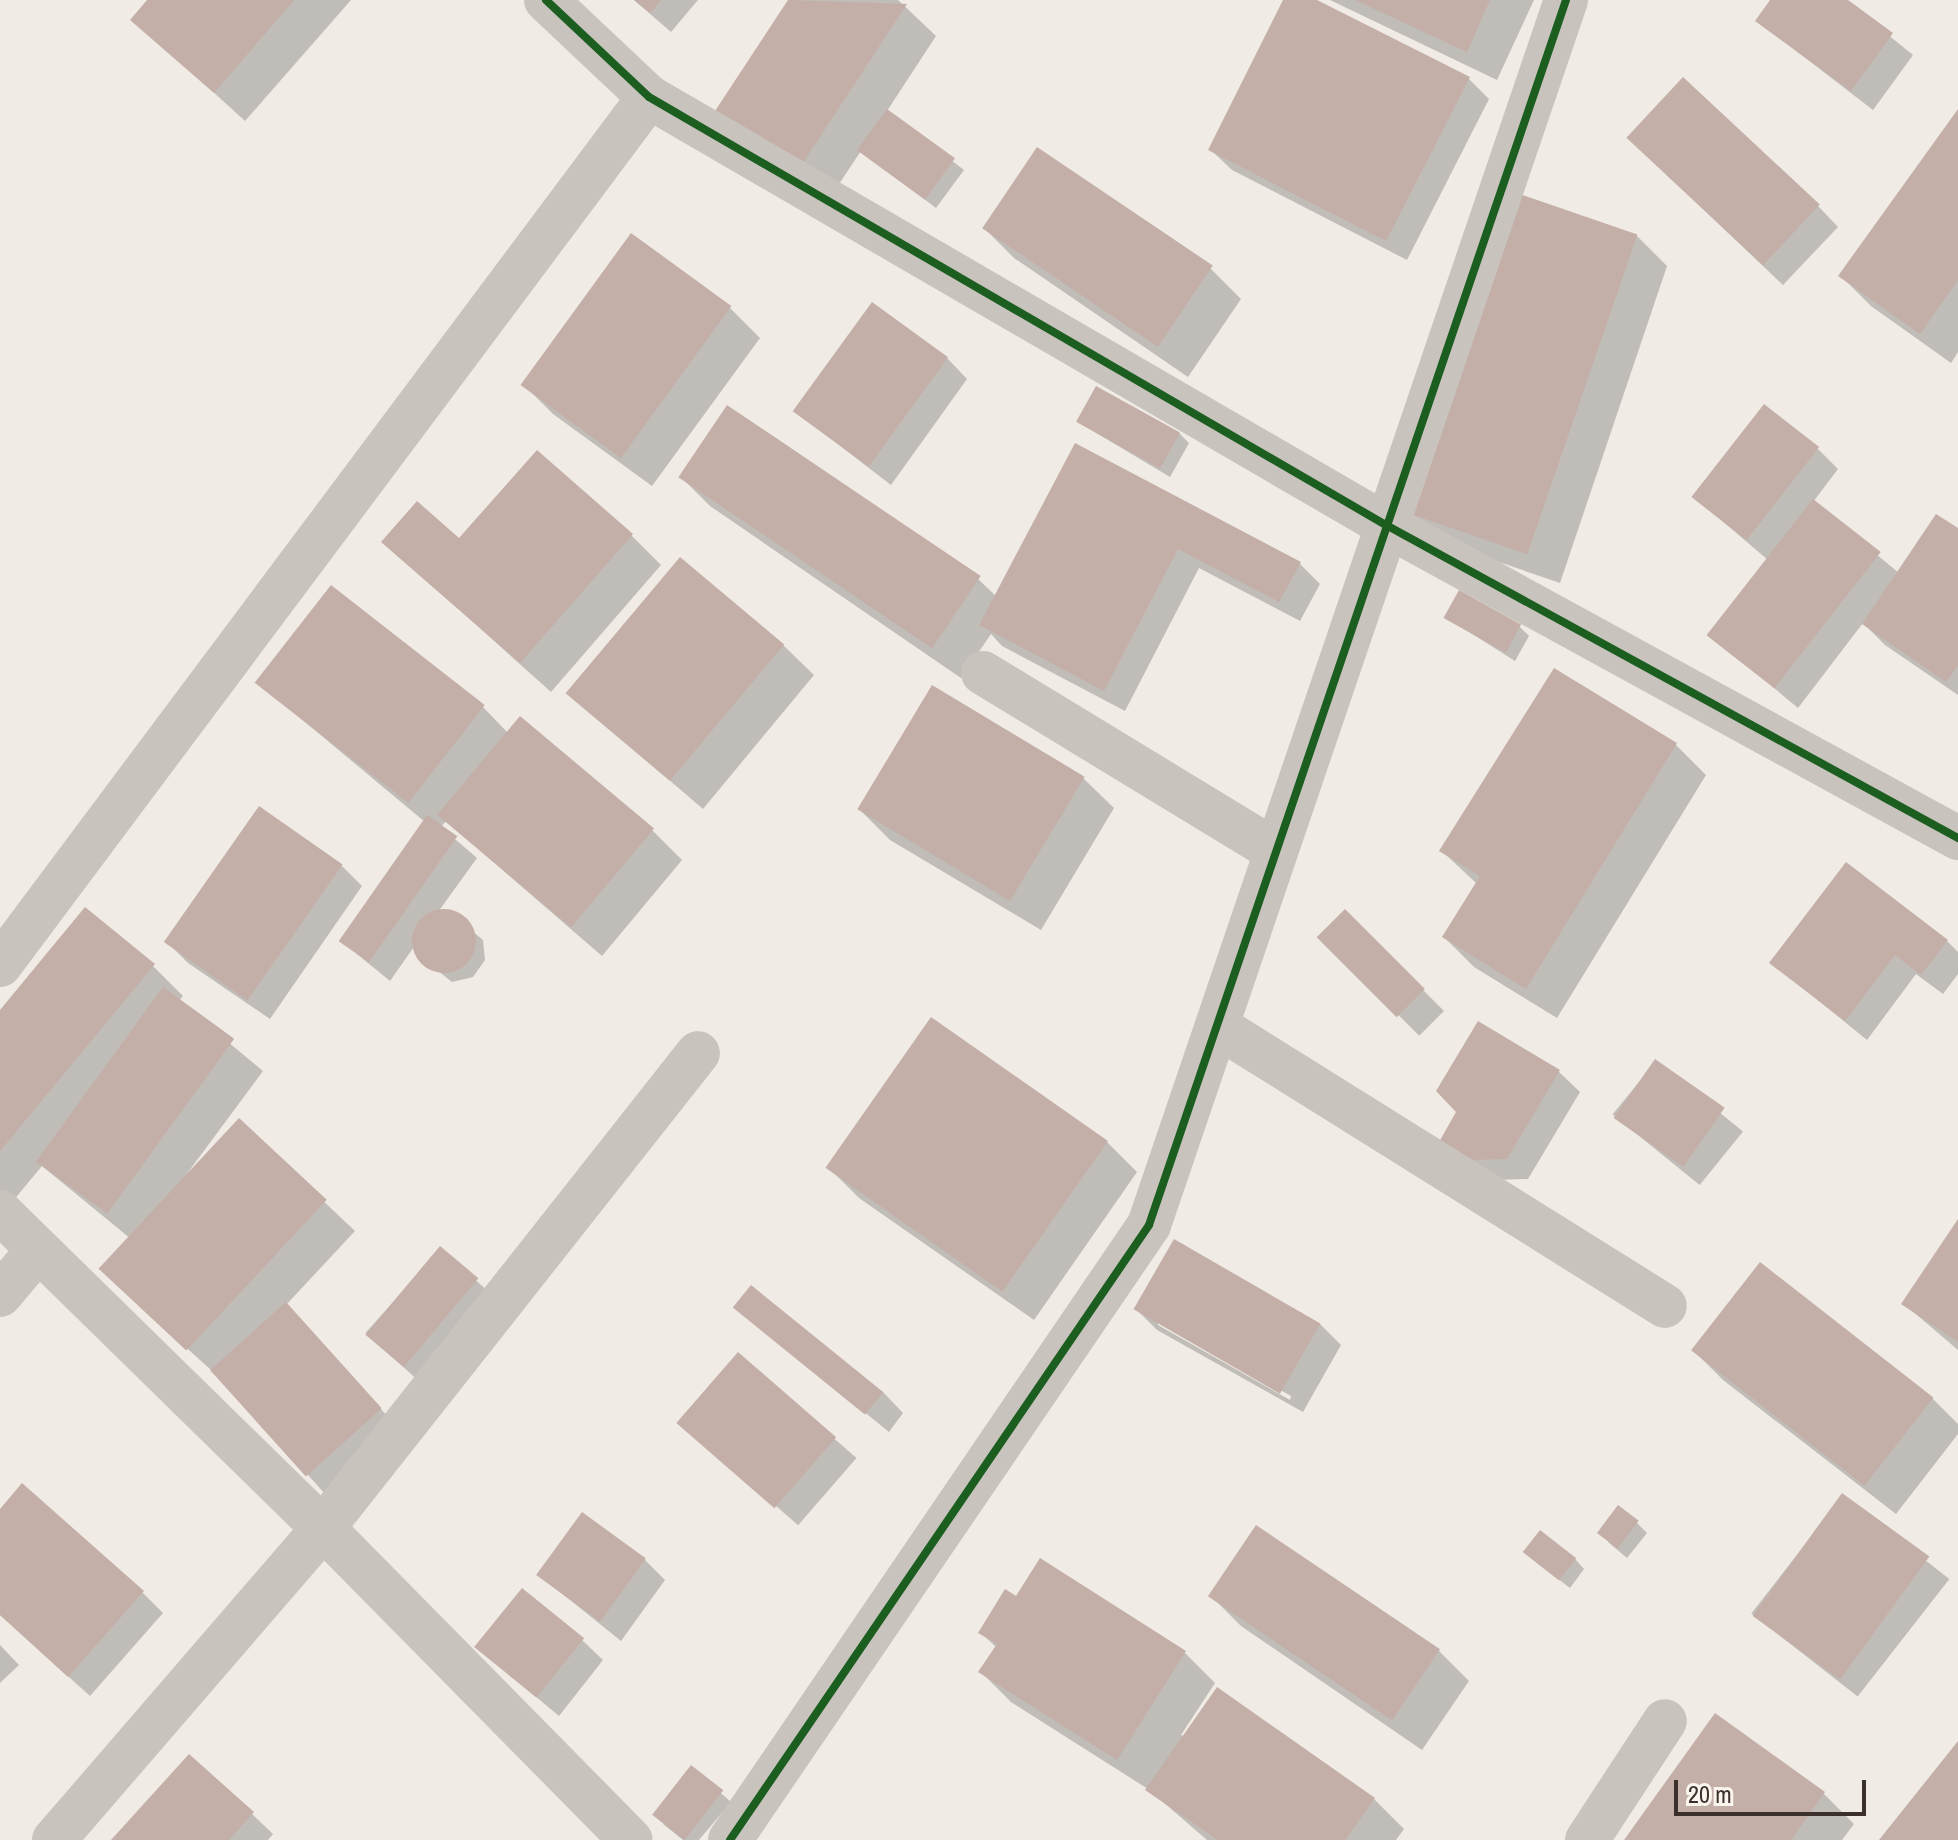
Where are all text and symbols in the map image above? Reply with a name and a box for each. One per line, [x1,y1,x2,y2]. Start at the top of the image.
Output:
scale bar [1678,1764,1870,1814]
text: 20 m [1688,1778,1732,1810]

